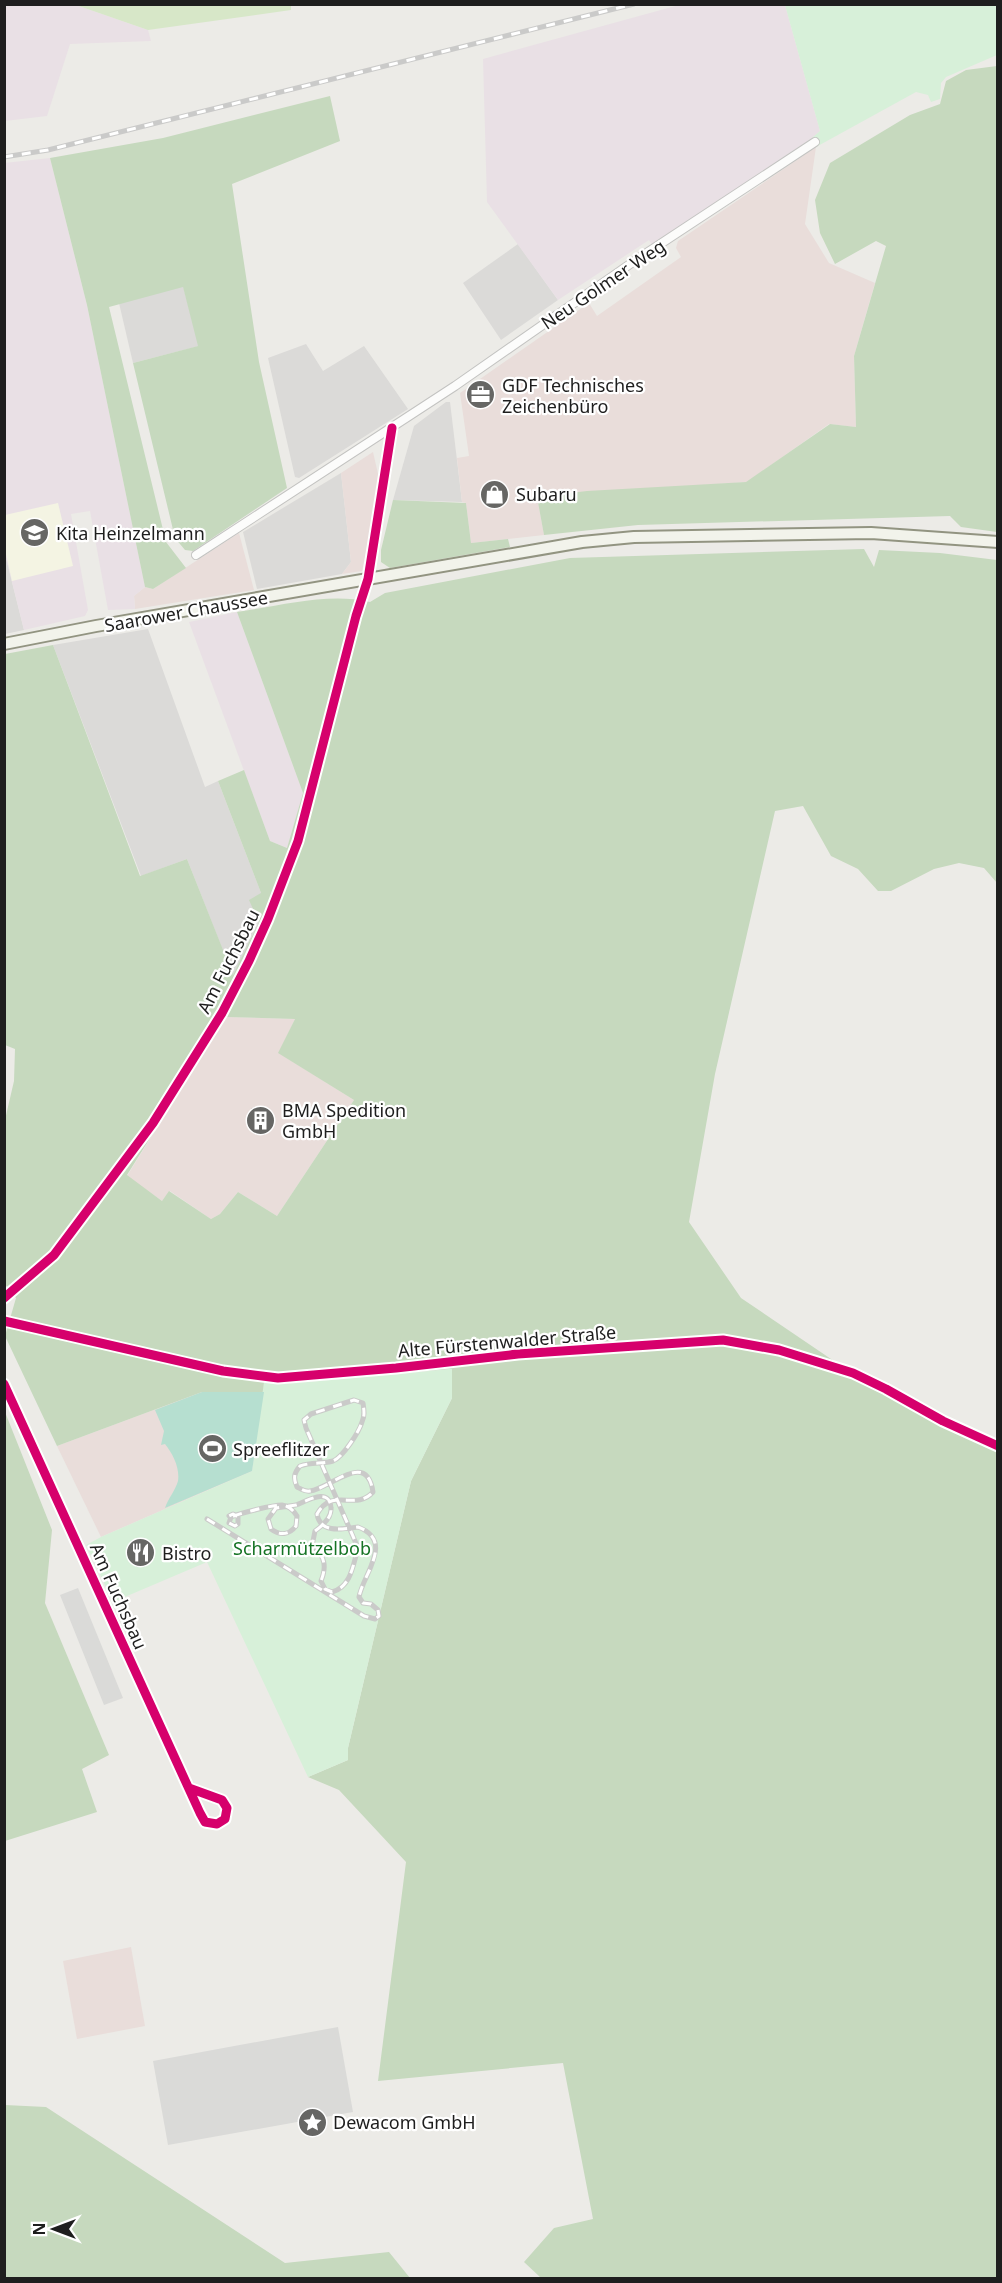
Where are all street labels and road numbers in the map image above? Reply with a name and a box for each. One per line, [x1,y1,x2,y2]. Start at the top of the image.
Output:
street label: Neu Golmer Weg [536,234,670,334]
street label: Saarower Chaussee [102,585,270,637]
street label: Am Fuchsbau [191,905,265,1017]
street label: Alte Fürstenwalder Straße [397,1319,617,1363]
street label: Am Fuchsbau [85,1539,153,1653]

